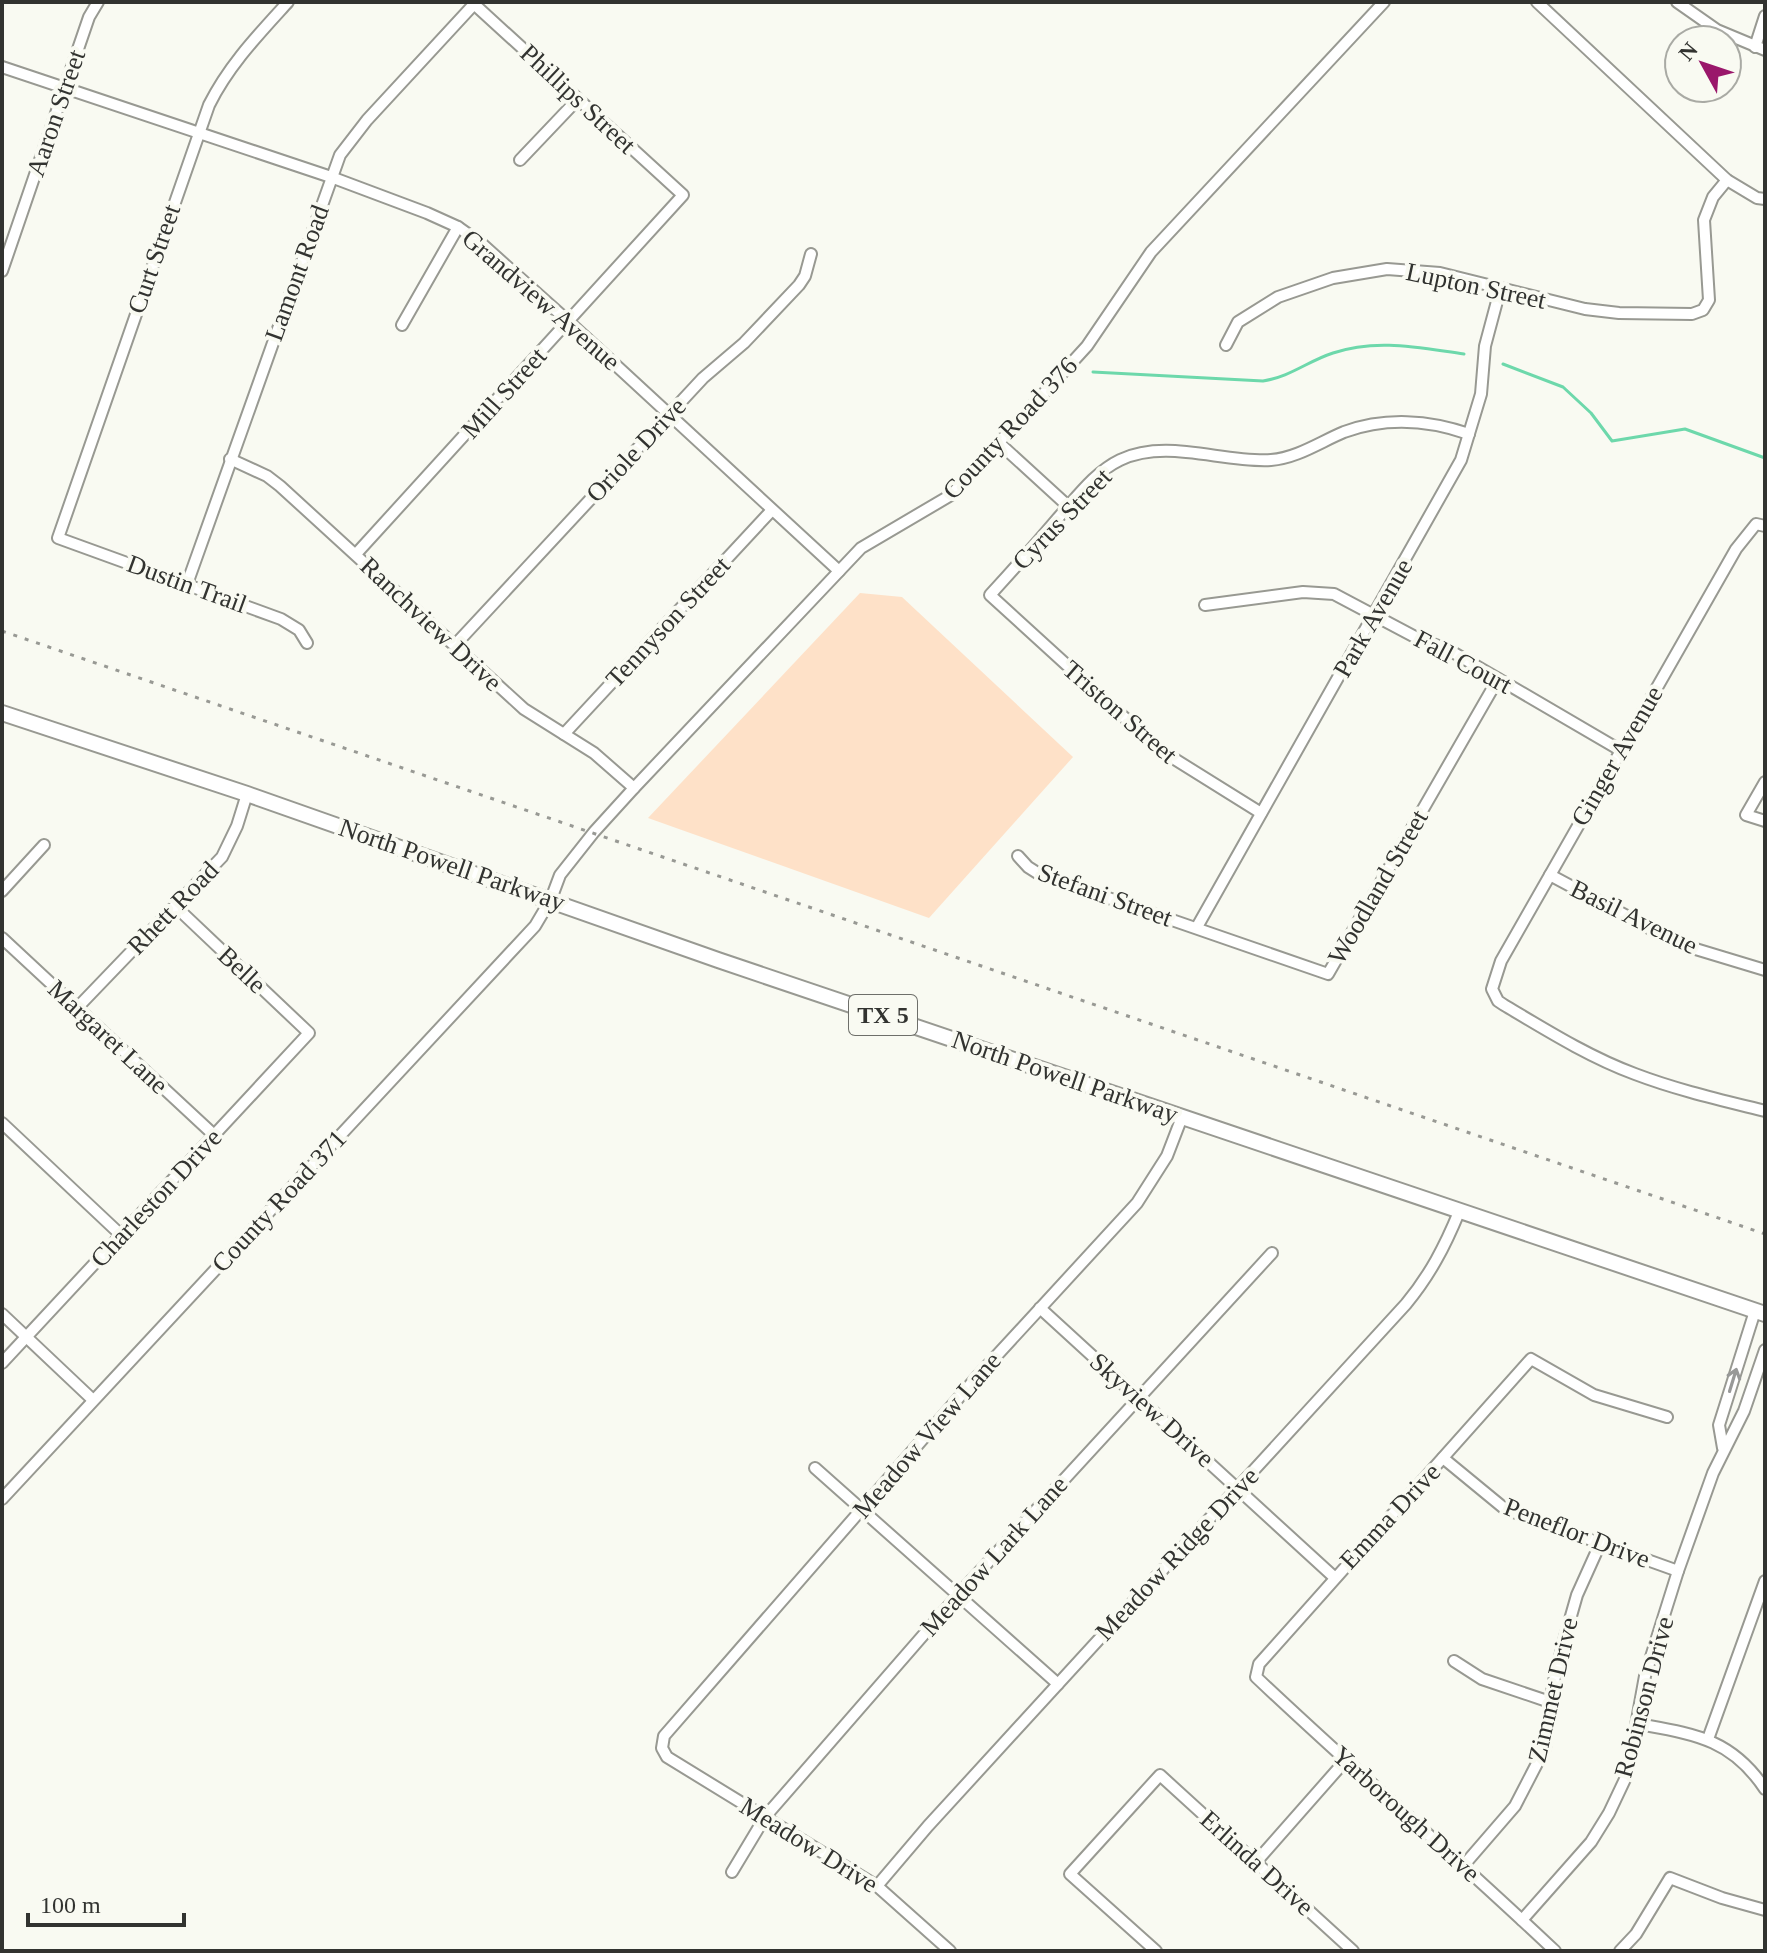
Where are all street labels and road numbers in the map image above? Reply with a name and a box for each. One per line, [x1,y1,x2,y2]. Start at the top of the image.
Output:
street label: Phillips Street [514,38,642,160]
street label: Aaron Street [21,45,91,180]
street label: Curt Street [122,200,186,317]
street label: Lamont Road [259,201,335,345]
street label: Grandview Avenue [456,224,626,376]
street label: Lupton Street [1403,257,1549,315]
street label: Mill Street [456,341,553,444]
street label: County Road 376 [937,351,1083,505]
street label: Oriole Drive [580,392,692,508]
street label: Cyrus Street [1007,462,1118,576]
street label: Dustin Trail [123,549,251,619]
street label: Tennyson Street [600,550,736,693]
street label: Ranchview Drive [354,551,508,697]
street label: Park Avenue [1328,554,1418,682]
street label: Fall Court [1409,624,1517,700]
street label: Triston Street [1057,655,1183,770]
street label: Ginger Avenue [1565,681,1669,831]
street label: Woodland Street [1322,804,1434,969]
street label: North Powell Parkway [335,813,569,917]
street label: Rhett Road [122,856,224,960]
street label: Stefani Street [1034,857,1177,933]
street label: Basil Avenue [1566,874,1702,960]
street label: Belle [212,941,272,999]
street label: Margaret Lane [42,974,174,1100]
road number: TX 5 [849,995,917,1035]
street label: North Powell Parkway [948,1025,1182,1129]
street label: Charleston Drive [85,1123,227,1273]
street label: County Road 371 [206,1124,352,1278]
street label: Meadow View Lane [847,1346,1007,1524]
street label: Skyview Drive [1084,1347,1220,1473]
street label: Emma Drive [1334,1457,1446,1575]
street label: Meadow Ridge Drive [1090,1462,1264,1646]
street label: Meadow Lark Lane [915,1470,1073,1642]
street label: Peneflor Drive [1500,1492,1654,1574]
street label: Robinson Drive [1609,1613,1679,1781]
street label: Zimmet Drive [1522,1615,1584,1765]
street label: Yarborough Drive [1326,1740,1486,1888]
street label: Meadow Drive [735,1791,883,1899]
street label: Erlinda Drive [1194,1805,1320,1921]

